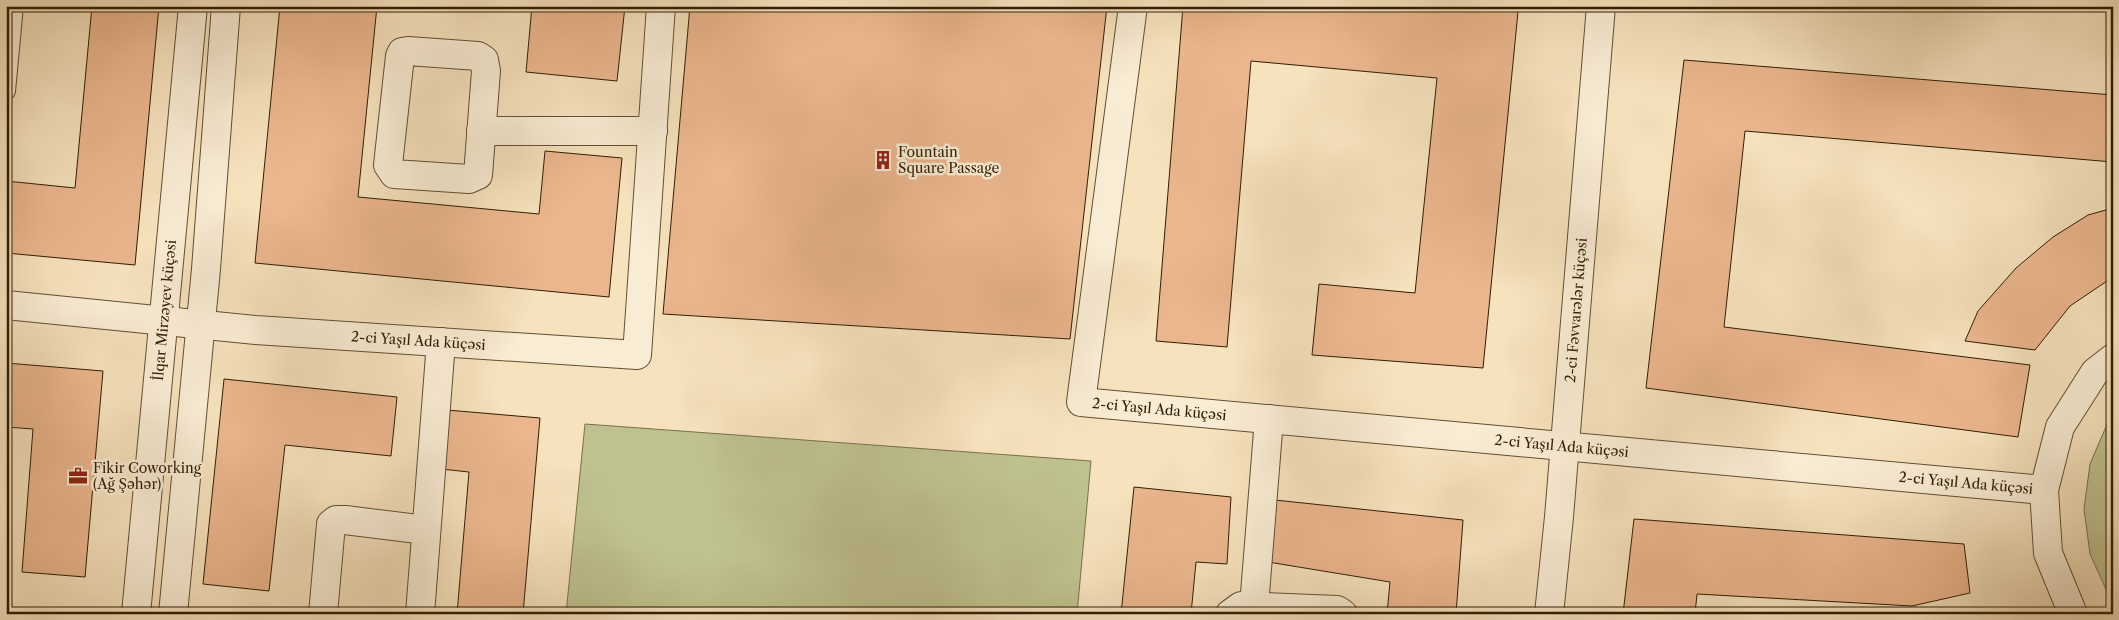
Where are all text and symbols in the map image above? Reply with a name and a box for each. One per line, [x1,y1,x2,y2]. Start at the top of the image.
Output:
place label: Fountain Square Passage [898,143,999,177]
building icon: Fountain Square Passage [872,149,894,171]
street label: 2-ci Fəvvarələr küçəsi [1561,237,1591,383]
street label: İlqar Mirzəyev küçəsi [149,239,180,382]
street label: 2-ci Yaşıl Ada küçəsi [351,327,486,354]
street label: 2-ci Yaşıl Ada küçəsi [1091,394,1227,424]
street label: 2-ci Yaşıl Ada küçəsi [1494,431,1630,461]
place label: Fikir Coworking (Ağ Şəhər) [93,459,202,493]
office icon: Fikir Coworking (Ağ Şəhər) [67,465,89,487]
street label: 2-ci Yaşıl Ada küçəsi [1898,468,2034,498]

